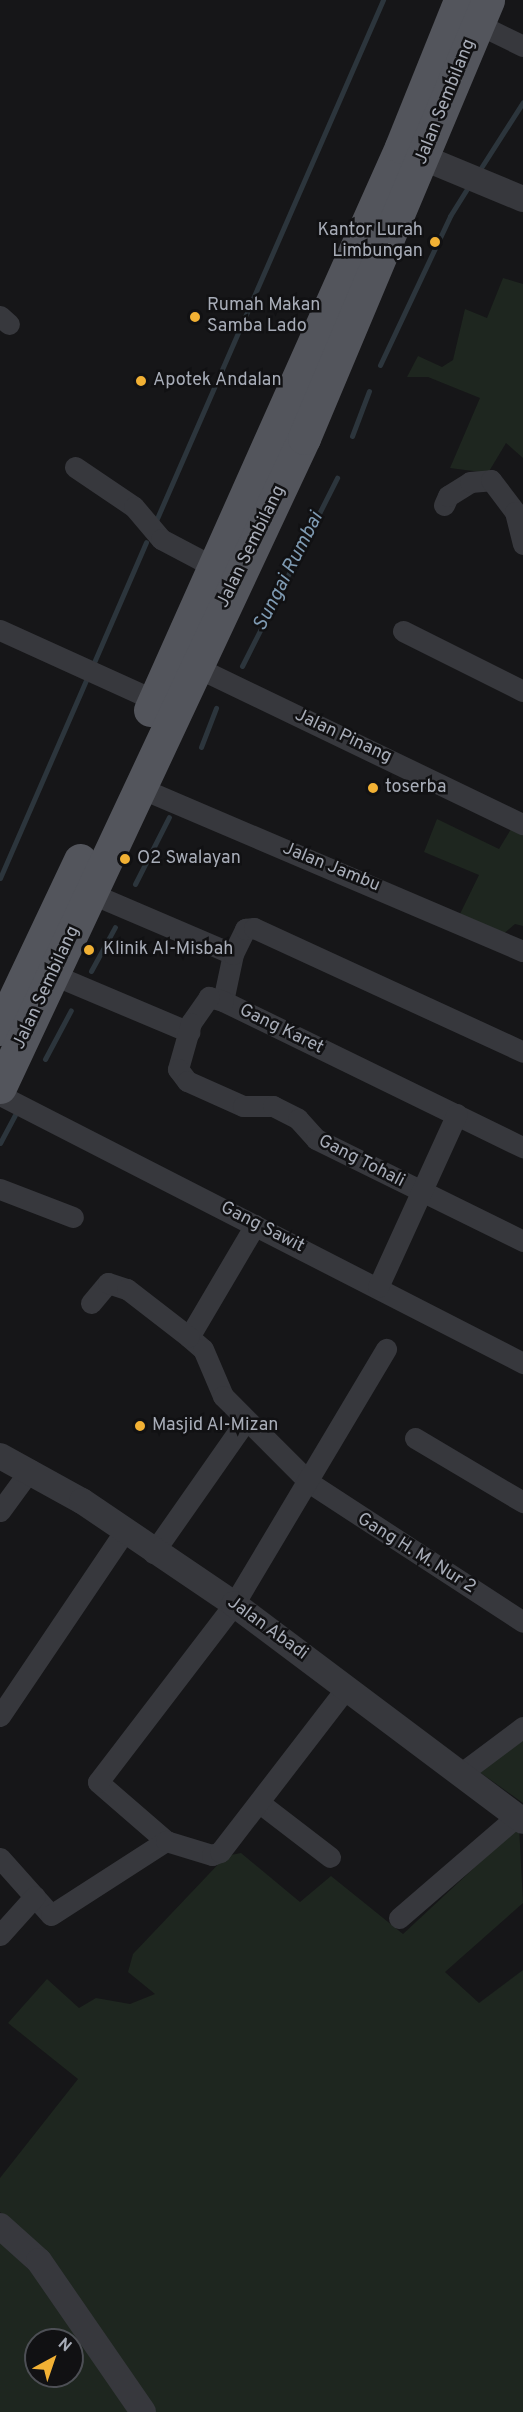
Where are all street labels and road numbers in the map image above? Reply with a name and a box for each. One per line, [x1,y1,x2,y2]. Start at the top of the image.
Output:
street label: Jalan Sembilang [411,36,481,168]
street label: Jalan Sembilang [213,482,291,612]
street label: Jalan Pinang [291,705,395,769]
street label: Jalan Jambu [279,839,383,897]
street label: Jalan Sembilang [9,923,85,1053]
street label: Gang Karet [235,1000,327,1060]
street label: Gang Tohali [314,1131,408,1193]
street label: Gang Sawit [216,1198,308,1258]
street label: Gang H. M. Nur 2 [353,1509,479,1599]
street label: Jalan Abadi [222,1592,312,1666]

